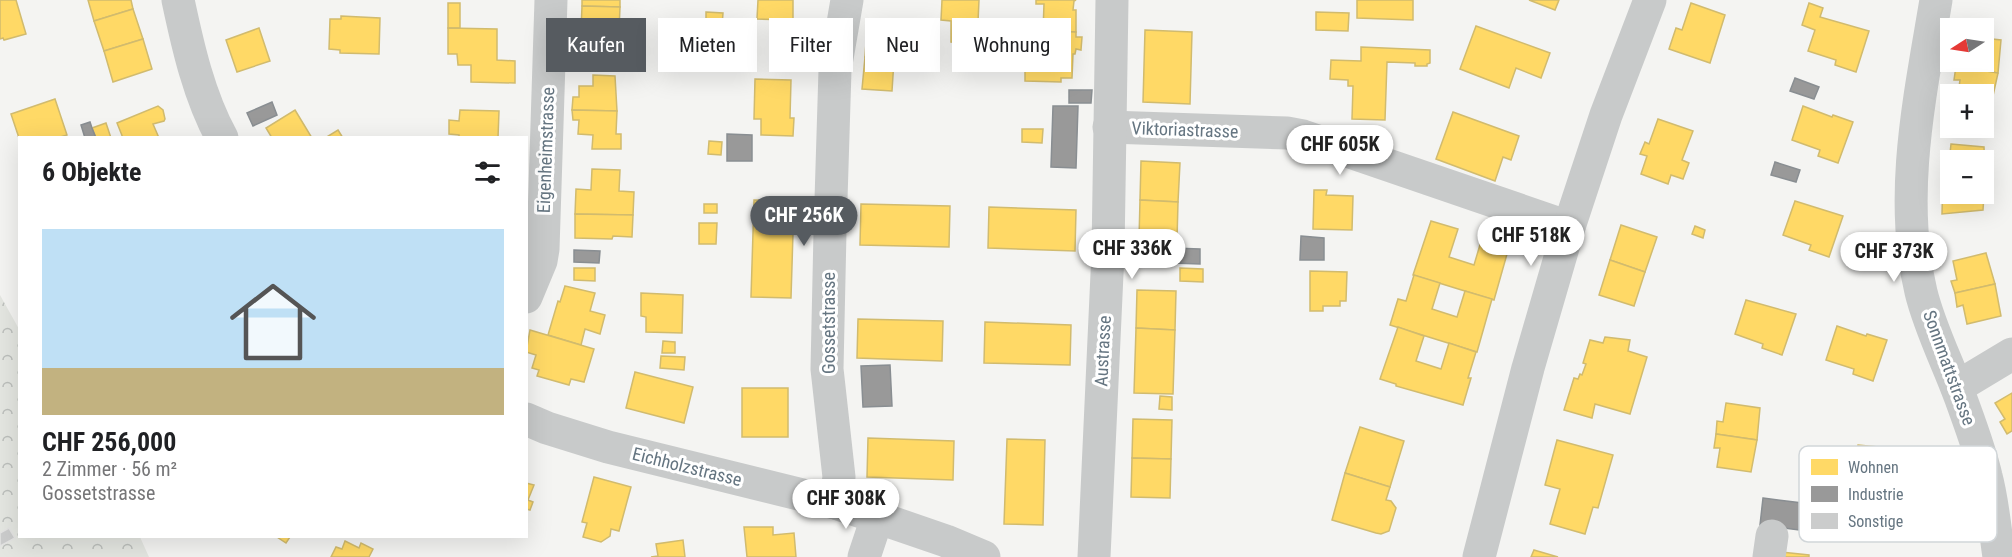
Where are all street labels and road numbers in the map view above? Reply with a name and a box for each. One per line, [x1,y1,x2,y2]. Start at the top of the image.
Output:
street label: Eigenheimstrasse [533,87,558,213]
street label: Viktoriastrasse [1131,117,1239,142]
street label: Gossetstrasse [818,272,839,374]
street label: Sonnmattstrasse [1919,307,1980,428]
street label: Austrasse [1090,315,1115,387]
street label: Eichholzstrasse [630,443,744,490]

